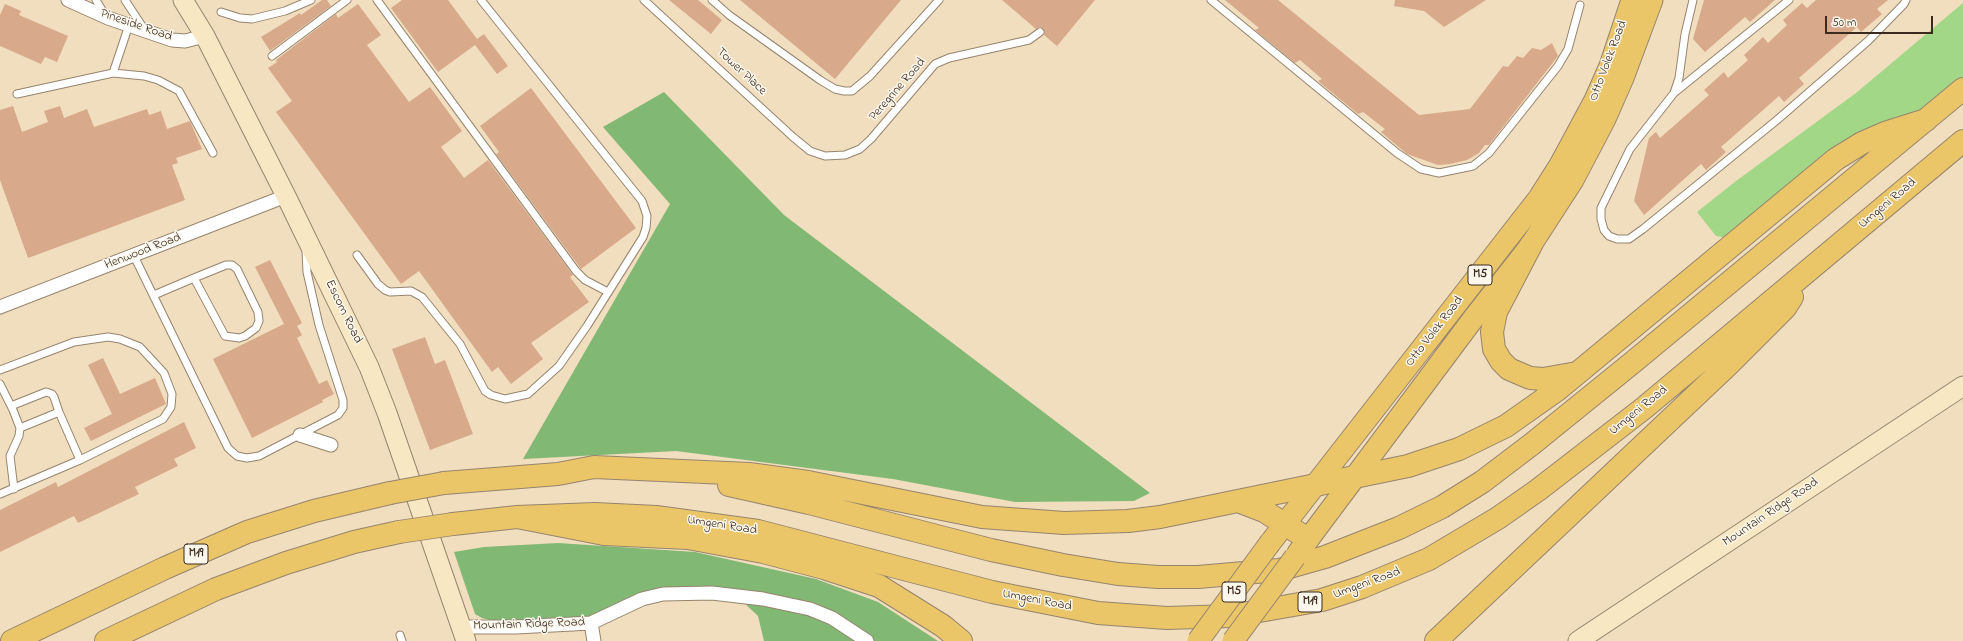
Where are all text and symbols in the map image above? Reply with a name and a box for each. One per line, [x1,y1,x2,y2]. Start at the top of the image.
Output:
street label: Pineside Road [98,6,174,46]
scale bar [1827,8,1935,34]
text: 50 m [1832,14,1856,32]
street label: Otto Volek Road [1586,19,1632,103]
street label: Tower Place [713,45,769,99]
street label: Peregrine Road [866,55,930,125]
street label: Umgeni Road [1856,175,1920,233]
street label: Henwood Road [103,230,183,274]
road number: M5 [1468,265,1492,285]
street label: Escom Road [321,278,365,346]
street label: Otto Volek Road [1403,294,1467,370]
street label: Umgeni Road [1607,383,1671,439]
street label: Mountain Ridge Road [1720,475,1822,551]
street label: Umgeni Road [686,513,758,539]
road number: M19 [184,544,208,564]
street label: Umgeni Road [1331,565,1403,603]
road number: M5 [1222,582,1246,602]
street label: Umgeni Road [1001,587,1073,615]
road number: M19 [1298,592,1322,612]
street label: Mountain Ridge Road [473,615,585,635]

